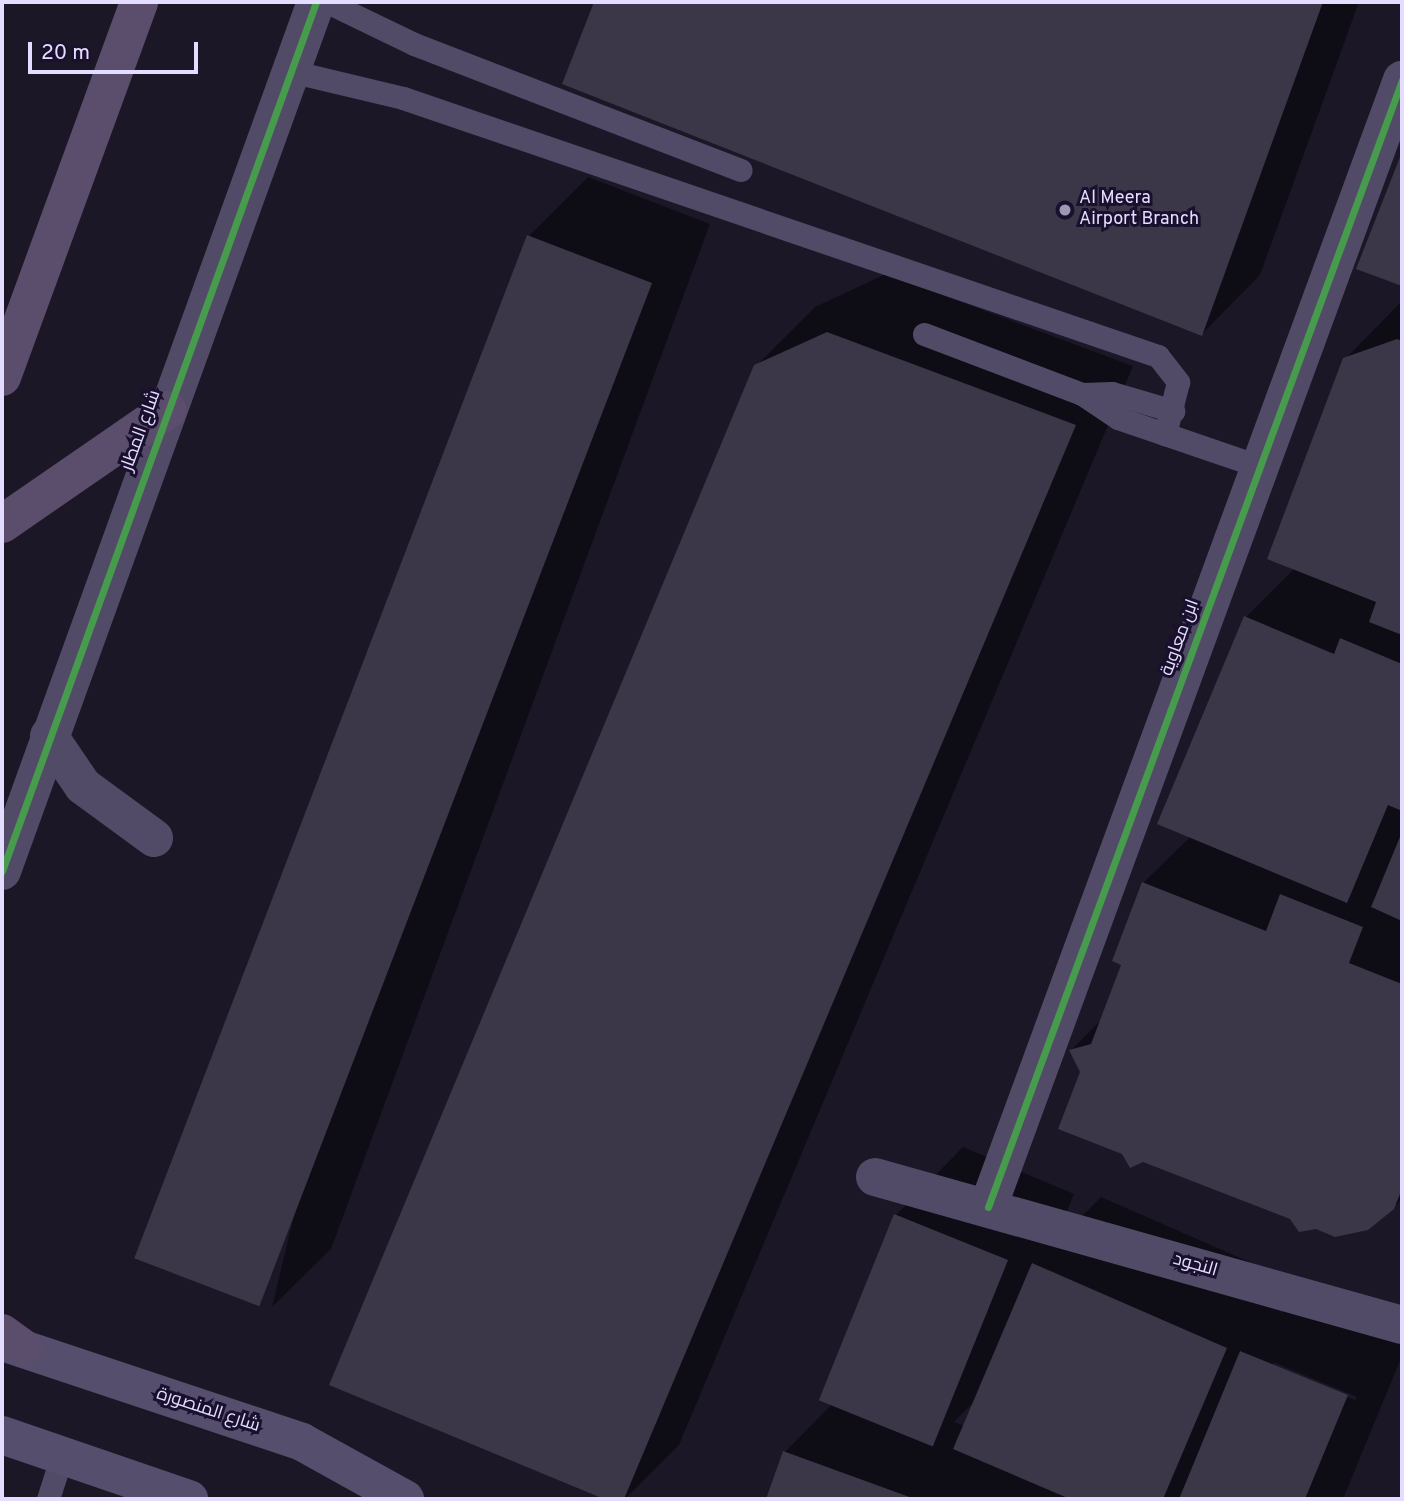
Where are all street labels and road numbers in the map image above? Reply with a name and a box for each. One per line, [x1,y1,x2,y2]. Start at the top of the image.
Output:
street label: شارع المطار [117,388,167,474]
street label: ابن معاوية [1157,597,1205,679]
street label: النجود [1170,1249,1220,1283]
street label: شارع المنصورة [154,1384,262,1438]

